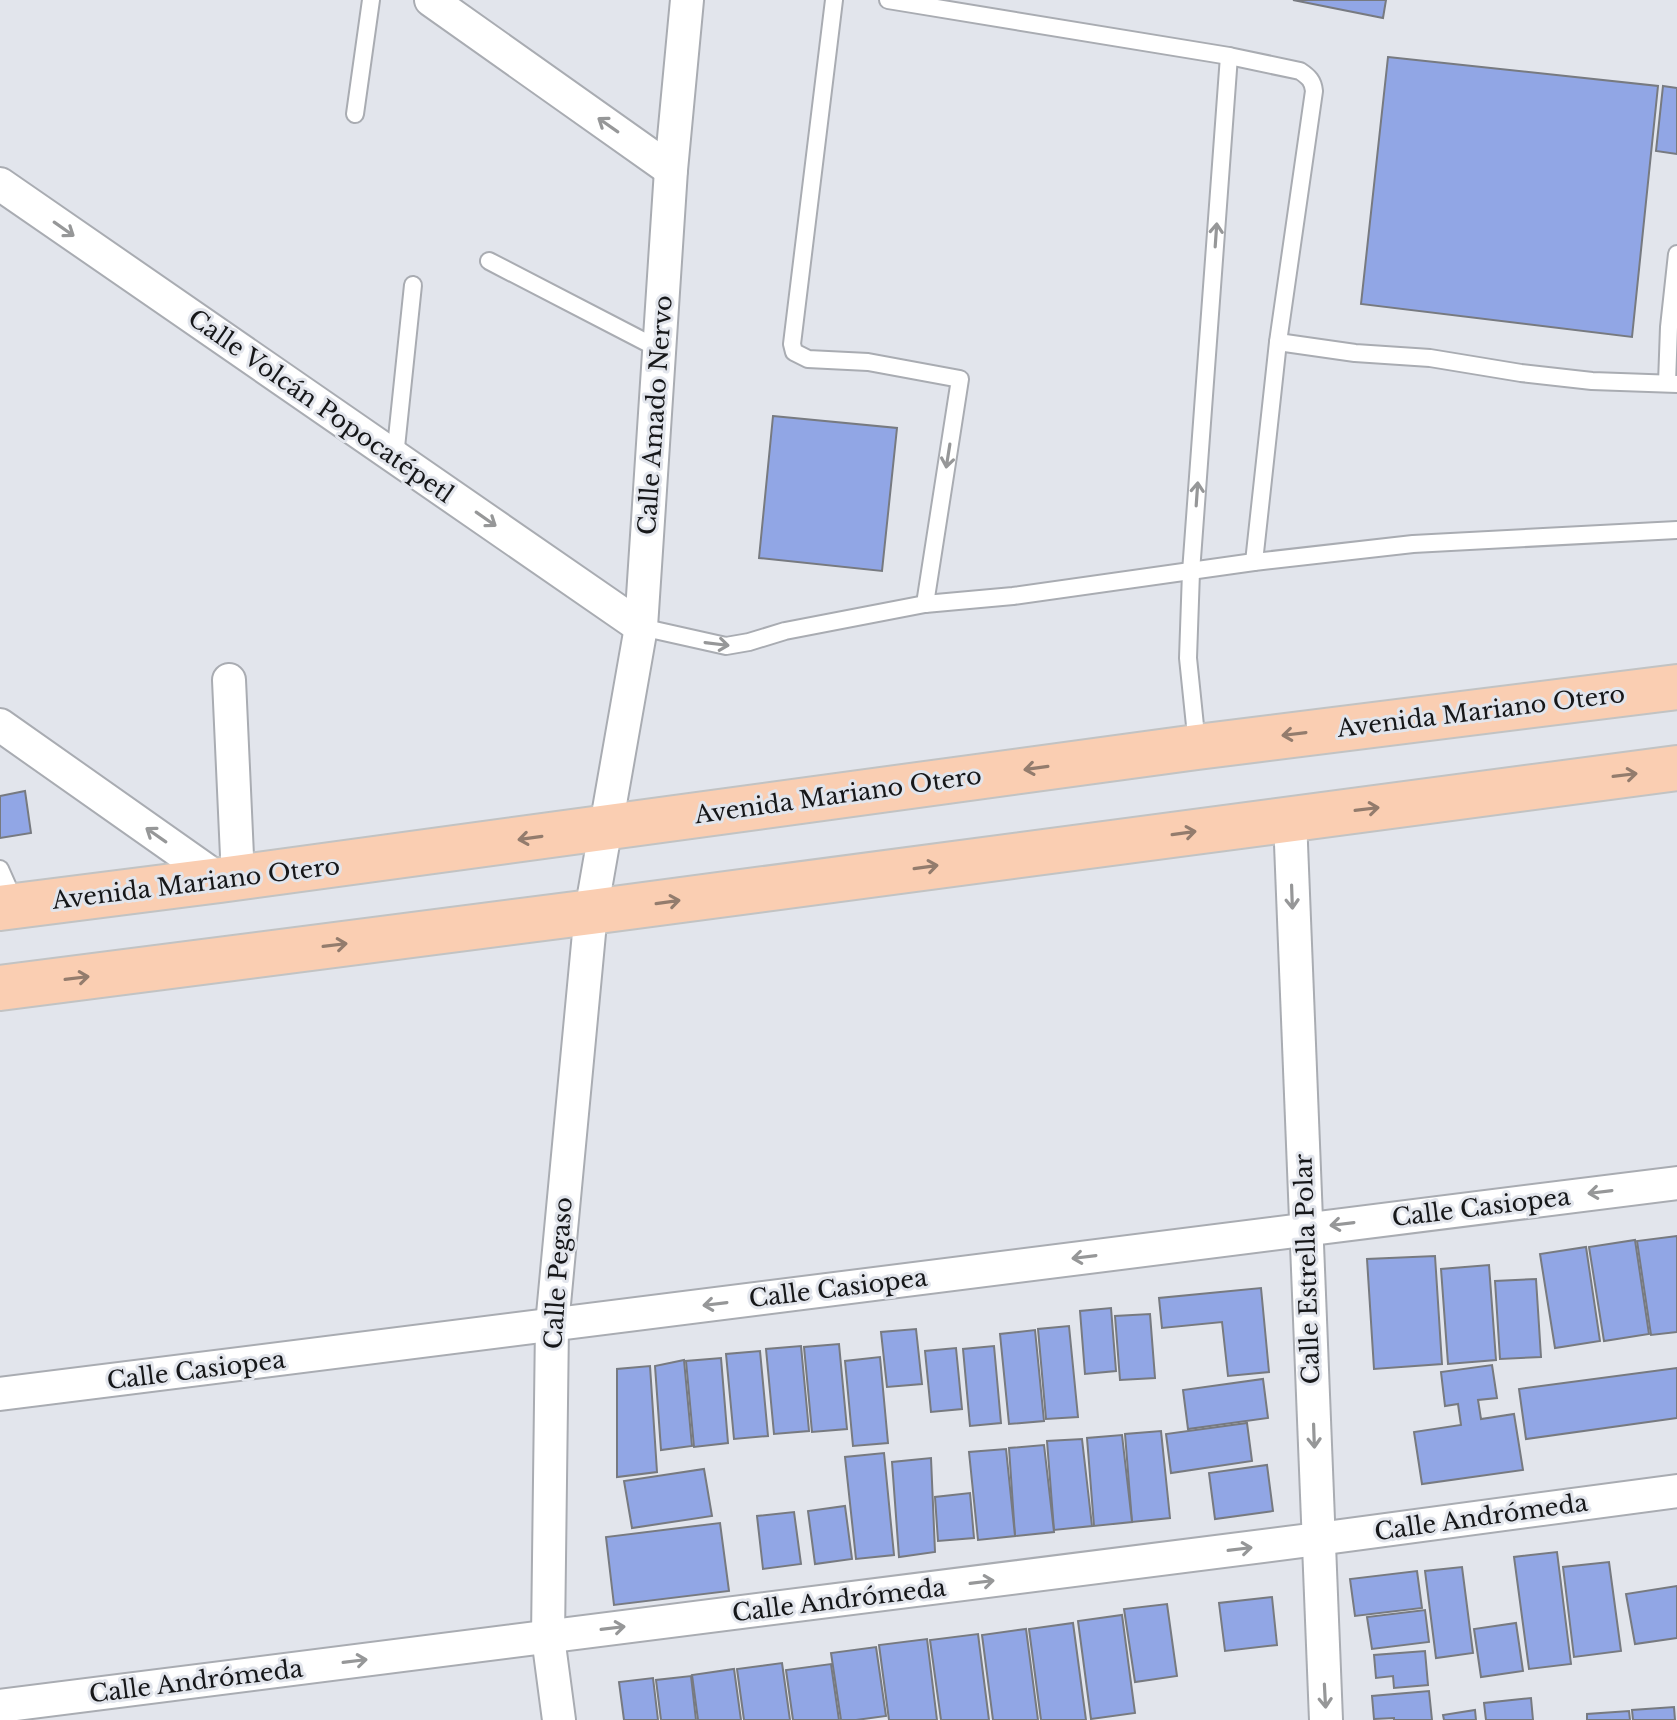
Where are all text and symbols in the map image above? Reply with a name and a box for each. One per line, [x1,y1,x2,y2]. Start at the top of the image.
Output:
one-way arrow [597,117,619,133]
one-way arrow [53,221,75,237]
one-way arrow [1209,222,1224,249]
street label: Calle Amado Nervo [632,294,678,536]
street label: Calle Volcán Popocatépetl [183,303,459,509]
one-way arrow [940,443,955,468]
one-way arrow [1189,481,1204,508]
one-way arrow [474,511,496,527]
one-way arrow [703,636,730,651]
street label: Avenida Mariano Otero [1334,679,1627,743]
one-way arrow [1281,727,1308,742]
street label: Avenida Mariano Otero [692,760,983,830]
one-way arrow [1024,761,1049,776]
one-way arrow [1612,767,1637,782]
one-way arrow [1353,801,1380,816]
one-way arrow [1171,825,1196,840]
one-way arrow [146,827,167,844]
one-way arrow [517,831,544,846]
street label: Avenida Mariano Otero [49,851,342,915]
one-way arrow [912,860,939,875]
one-way arrow [1285,883,1300,910]
one-way arrow [655,894,680,909]
one-way arrow [322,937,347,952]
one-way arrow [63,971,90,986]
street label: Calle Estrella Polar [1288,1153,1326,1385]
street label: Calle Casiopea [1390,1182,1573,1232]
one-way arrow [1587,1185,1613,1200]
street label: Calle Pegaso [538,1196,578,1350]
one-way arrow [1329,1217,1355,1232]
one-way arrow [1071,1250,1097,1265]
street label: Calle Casiopea [747,1263,930,1313]
one-way arrow [702,1297,728,1312]
street label: Calle Casiopea [105,1345,288,1395]
one-way arrow [1306,1422,1321,1449]
street label: Calle Andrómeda [1373,1488,1590,1546]
one-way arrow [1227,1541,1252,1556]
street label: Calle Andrómeda [731,1572,948,1627]
one-way arrow [968,1574,995,1589]
one-way arrow [599,1621,626,1636]
street label: Calle Andrómeda [88,1653,305,1708]
one-way arrow [342,1653,367,1668]
one-way arrow [1318,1682,1333,1709]

